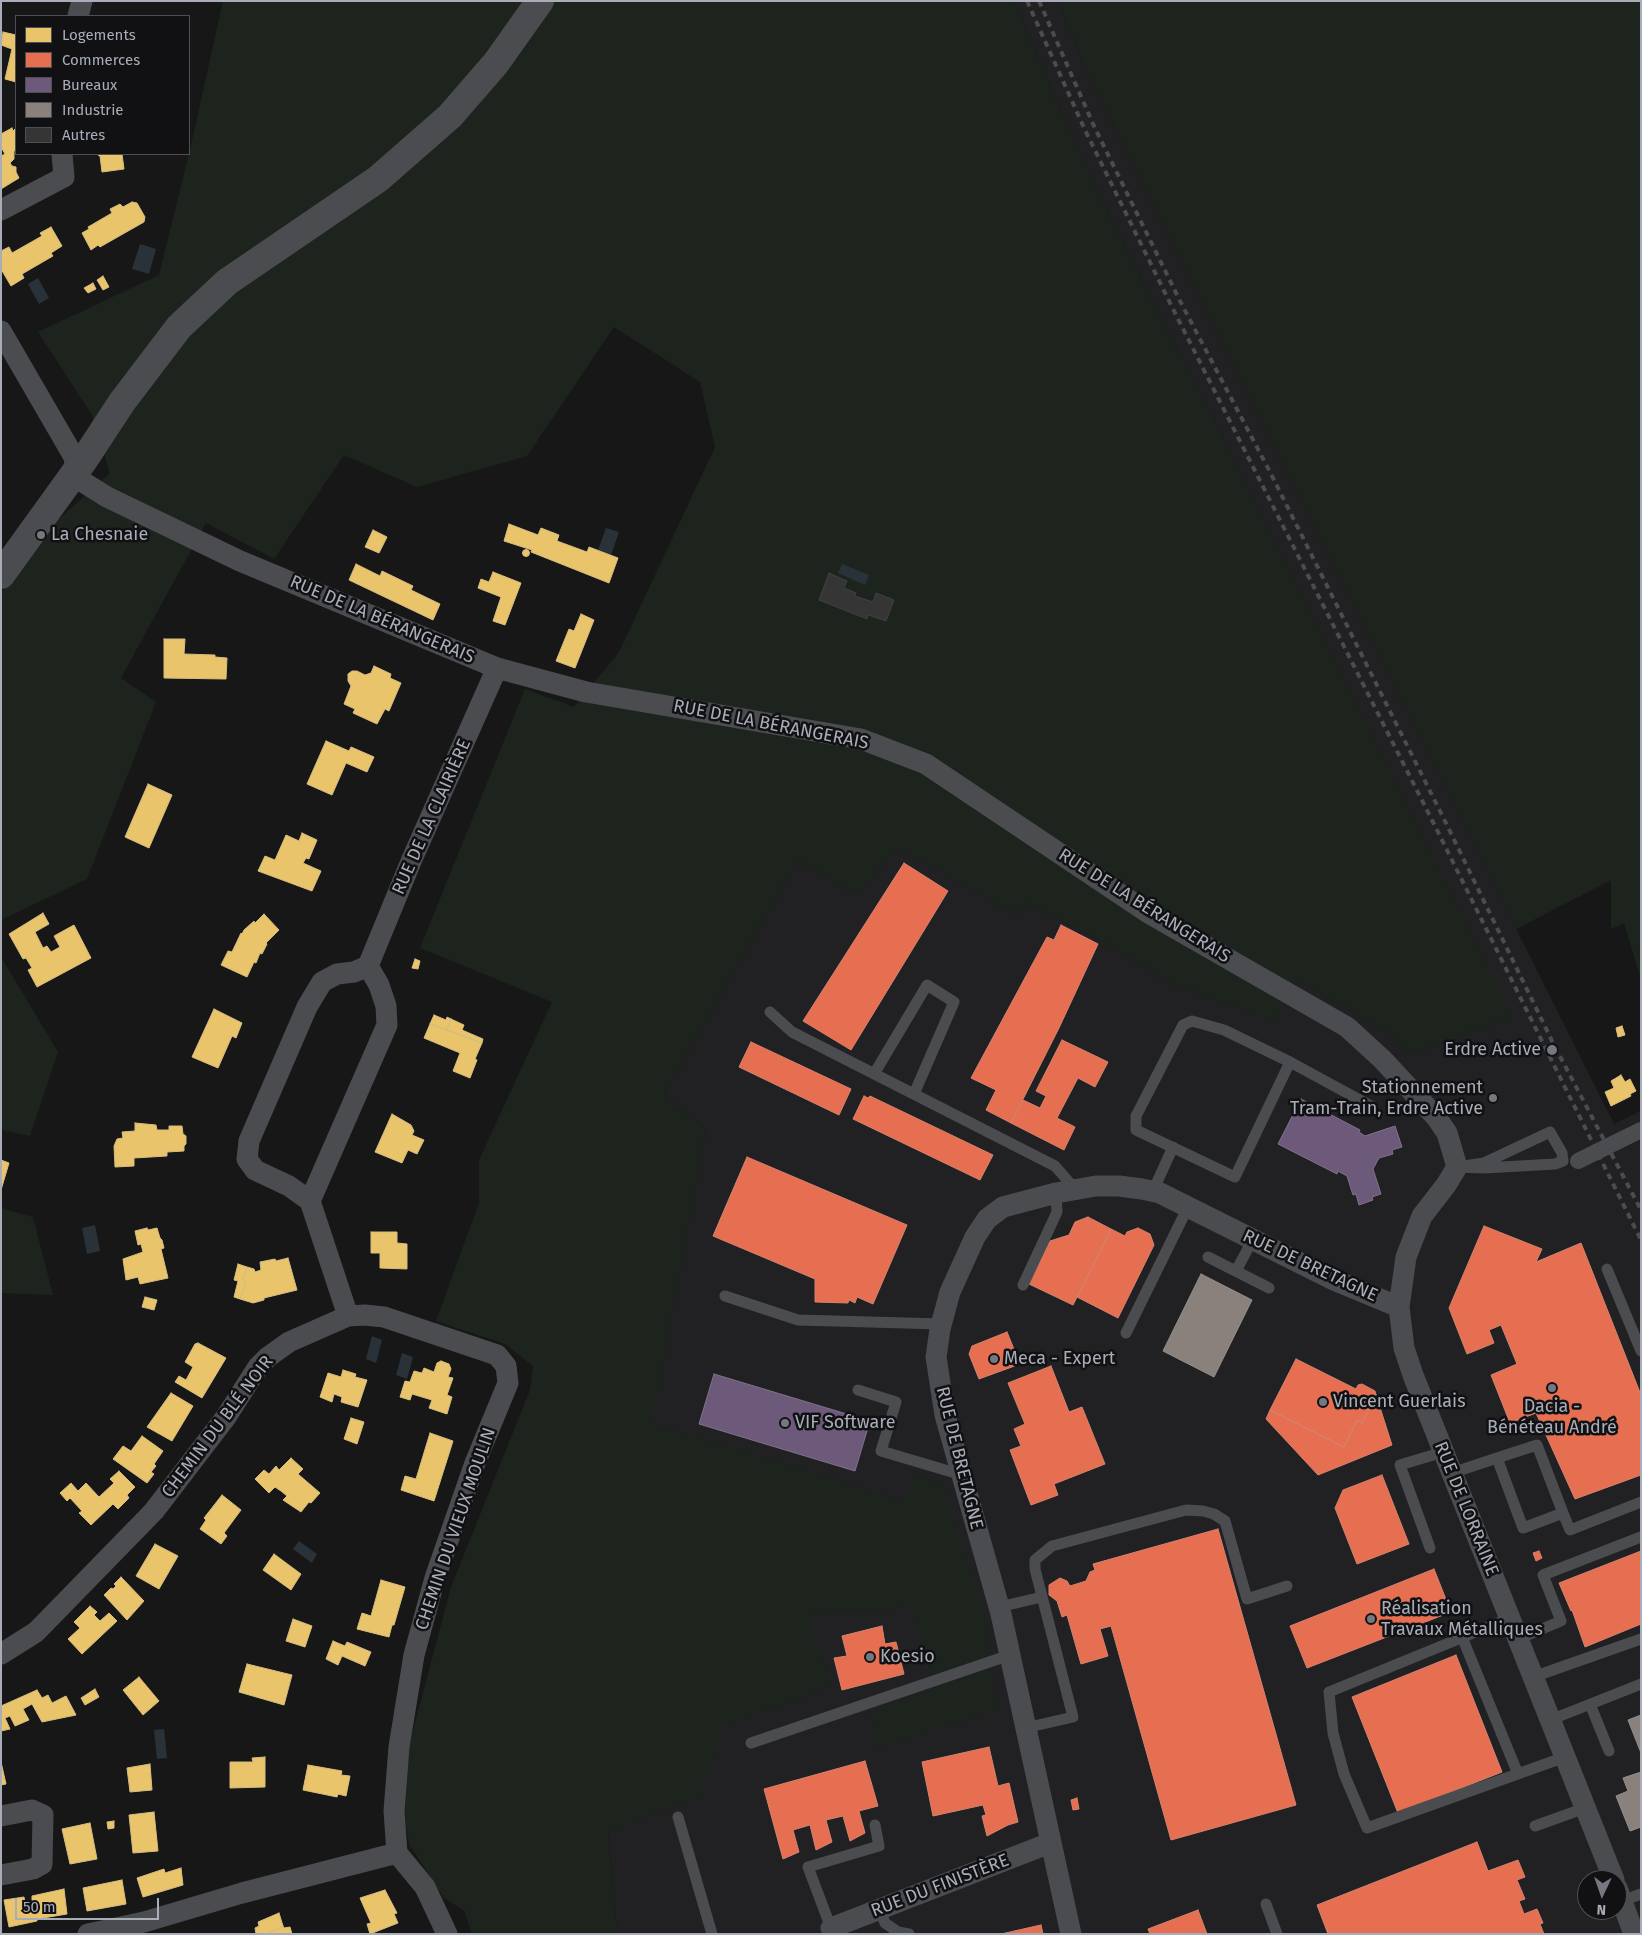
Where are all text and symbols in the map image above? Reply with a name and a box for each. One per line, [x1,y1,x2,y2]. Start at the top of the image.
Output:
legend [15,15,190,155]
text: Logements [62,26,136,44]
text: Commerces [62,51,140,69]
text: Bureaux [62,76,117,94]
text: Industrie [62,101,124,119]
text: Autres [62,126,105,144]
place label: La Chesnaie [51,524,148,546]
marker: La Chesnaie [35,529,47,541]
street label: RUE DE LA BÉRANGERAIS [286,571,478,669]
street label: RUE DE LA BÉRANGERAIS [672,695,870,755]
street label: RUE DE LA CLAIRIÈRE [388,736,476,898]
street label: RUE DE LA BÉRANGERAIS [1054,844,1234,968]
place label: Erdre Active [1444,1039,1541,1061]
marker: Erdre Active [1545,1043,1559,1057]
place label: Stationnement Tram-Train, Erdre Active [1290,1077,1483,1120]
marker: Stationnement Tram-Train, Erdre Active [1487,1092,1499,1104]
street label: RUE DE BRETAGNE [1239,1225,1381,1307]
place label: Meca - Expert [1004,1348,1115,1370]
street label: CHEMIN DU BLÉ NOIR [158,1352,278,1502]
marker: Meca - Expert [988,1353,1000,1365]
marker: Dacia - Bénéteau André [1546,1382,1558,1394]
street label: RUE DE BRETAGNE [931,1384,987,1532]
place label: Vincent Guerlais [1333,1391,1466,1413]
marker: Vincent Guerlais [1317,1396,1329,1408]
place label: Dacia - Bénéteau André [1487,1396,1617,1438]
place label: VIF Software [795,1412,895,1434]
marker: VIF Software [779,1417,791,1429]
street label: CHEMIN DU VIEUX MOULIN [411,1425,501,1633]
street label: RUE DE LORRAINE [1429,1439,1503,1579]
place label: Réalisation Travaux Métalliques [1381,1598,1543,1640]
marker: Réalisation Travaux Métalliques [1365,1613,1377,1625]
place label: Koesio [880,1646,935,1668]
marker: Koesio [864,1651,876,1663]
street label: RUE DU FINISTÈRE [868,1850,1012,1922]
north arrow [1577,1870,1627,1920]
scale bar [18,1888,161,1920]
text: 50 m [23,1898,56,1916]
text: N [1596,1901,1606,1918]

